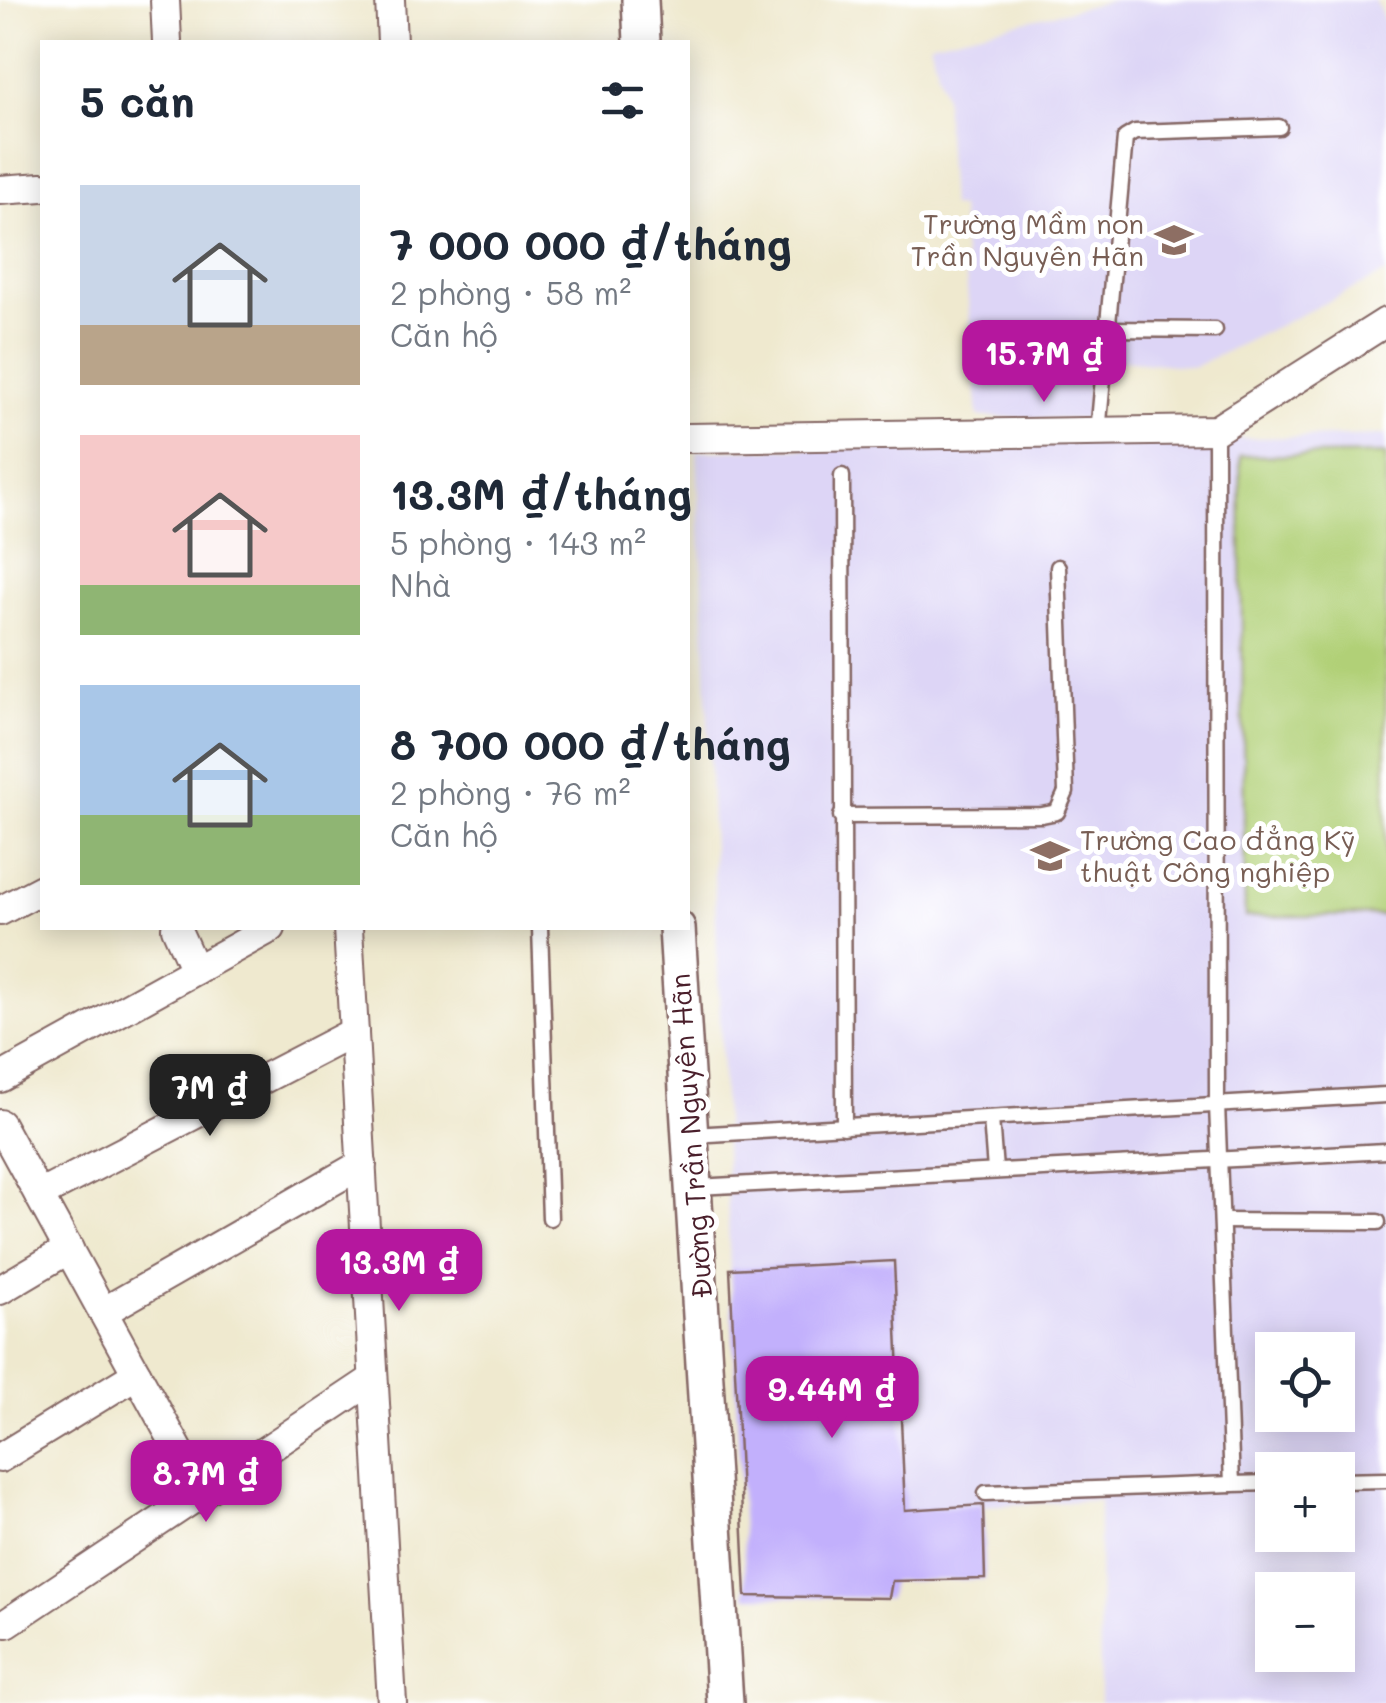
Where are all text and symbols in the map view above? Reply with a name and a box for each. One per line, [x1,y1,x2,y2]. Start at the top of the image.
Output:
text: 5 căn [80,73,195,128]
icon: filters [595,73,650,128]
place label: Trường Mầm non Trần Nguyên Hãn [911,205,1144,273]
text: 7 000 000 ₫/tháng [390,216,792,271]
school or university icon: Trường Mầm non Trần Nguyên Hãn [1153,219,1195,261]
icon: home [160,225,280,345]
text: 2 phòng · 58 m² [390,271,631,313]
text: Căn hộ [390,313,498,355]
pin: 15.7M ₫ [952,320,1136,405]
text: 15.7M ₫ [984,331,1104,373]
text: 13.3M ₫/tháng [390,466,692,521]
icon: home [160,475,280,595]
text: 5 phòng · 143 m² [390,521,646,563]
text: Nhà [390,563,452,605]
text: 8 700 000 ₫/tháng [390,716,791,771]
icon: home [160,725,280,845]
text: 2 phòng · 76 m² [390,771,631,813]
text: Căn hộ [390,813,498,855]
place label: Trường Cao đẳng Kỹ thuật Công nghiệp [1080,821,1355,889]
school or university icon: Trường Cao đẳng Kỹ thuật Công nghiệp [1029,835,1071,877]
street label: Đường Trần Nguyên Hãn [661,972,719,1300]
pin: 7M ₫ [151,1054,269,1139]
text: 7M ₫ [172,1065,248,1107]
pin: 13.3M ₫ [307,1229,491,1314]
text: 13.3M ₫ [338,1240,460,1282]
map controls [1255,1332,1355,1672]
button: locate [1255,1332,1355,1432]
pin: 9.44M ₫ [740,1356,924,1441]
text: 9.44M ₫ [768,1367,896,1409]
pin: 8.7M ₫ [125,1440,287,1525]
text: 8.7M ₫ [153,1451,259,1493]
button: + [1255,1452,1355,1552]
button: − [1255,1572,1355,1672]

